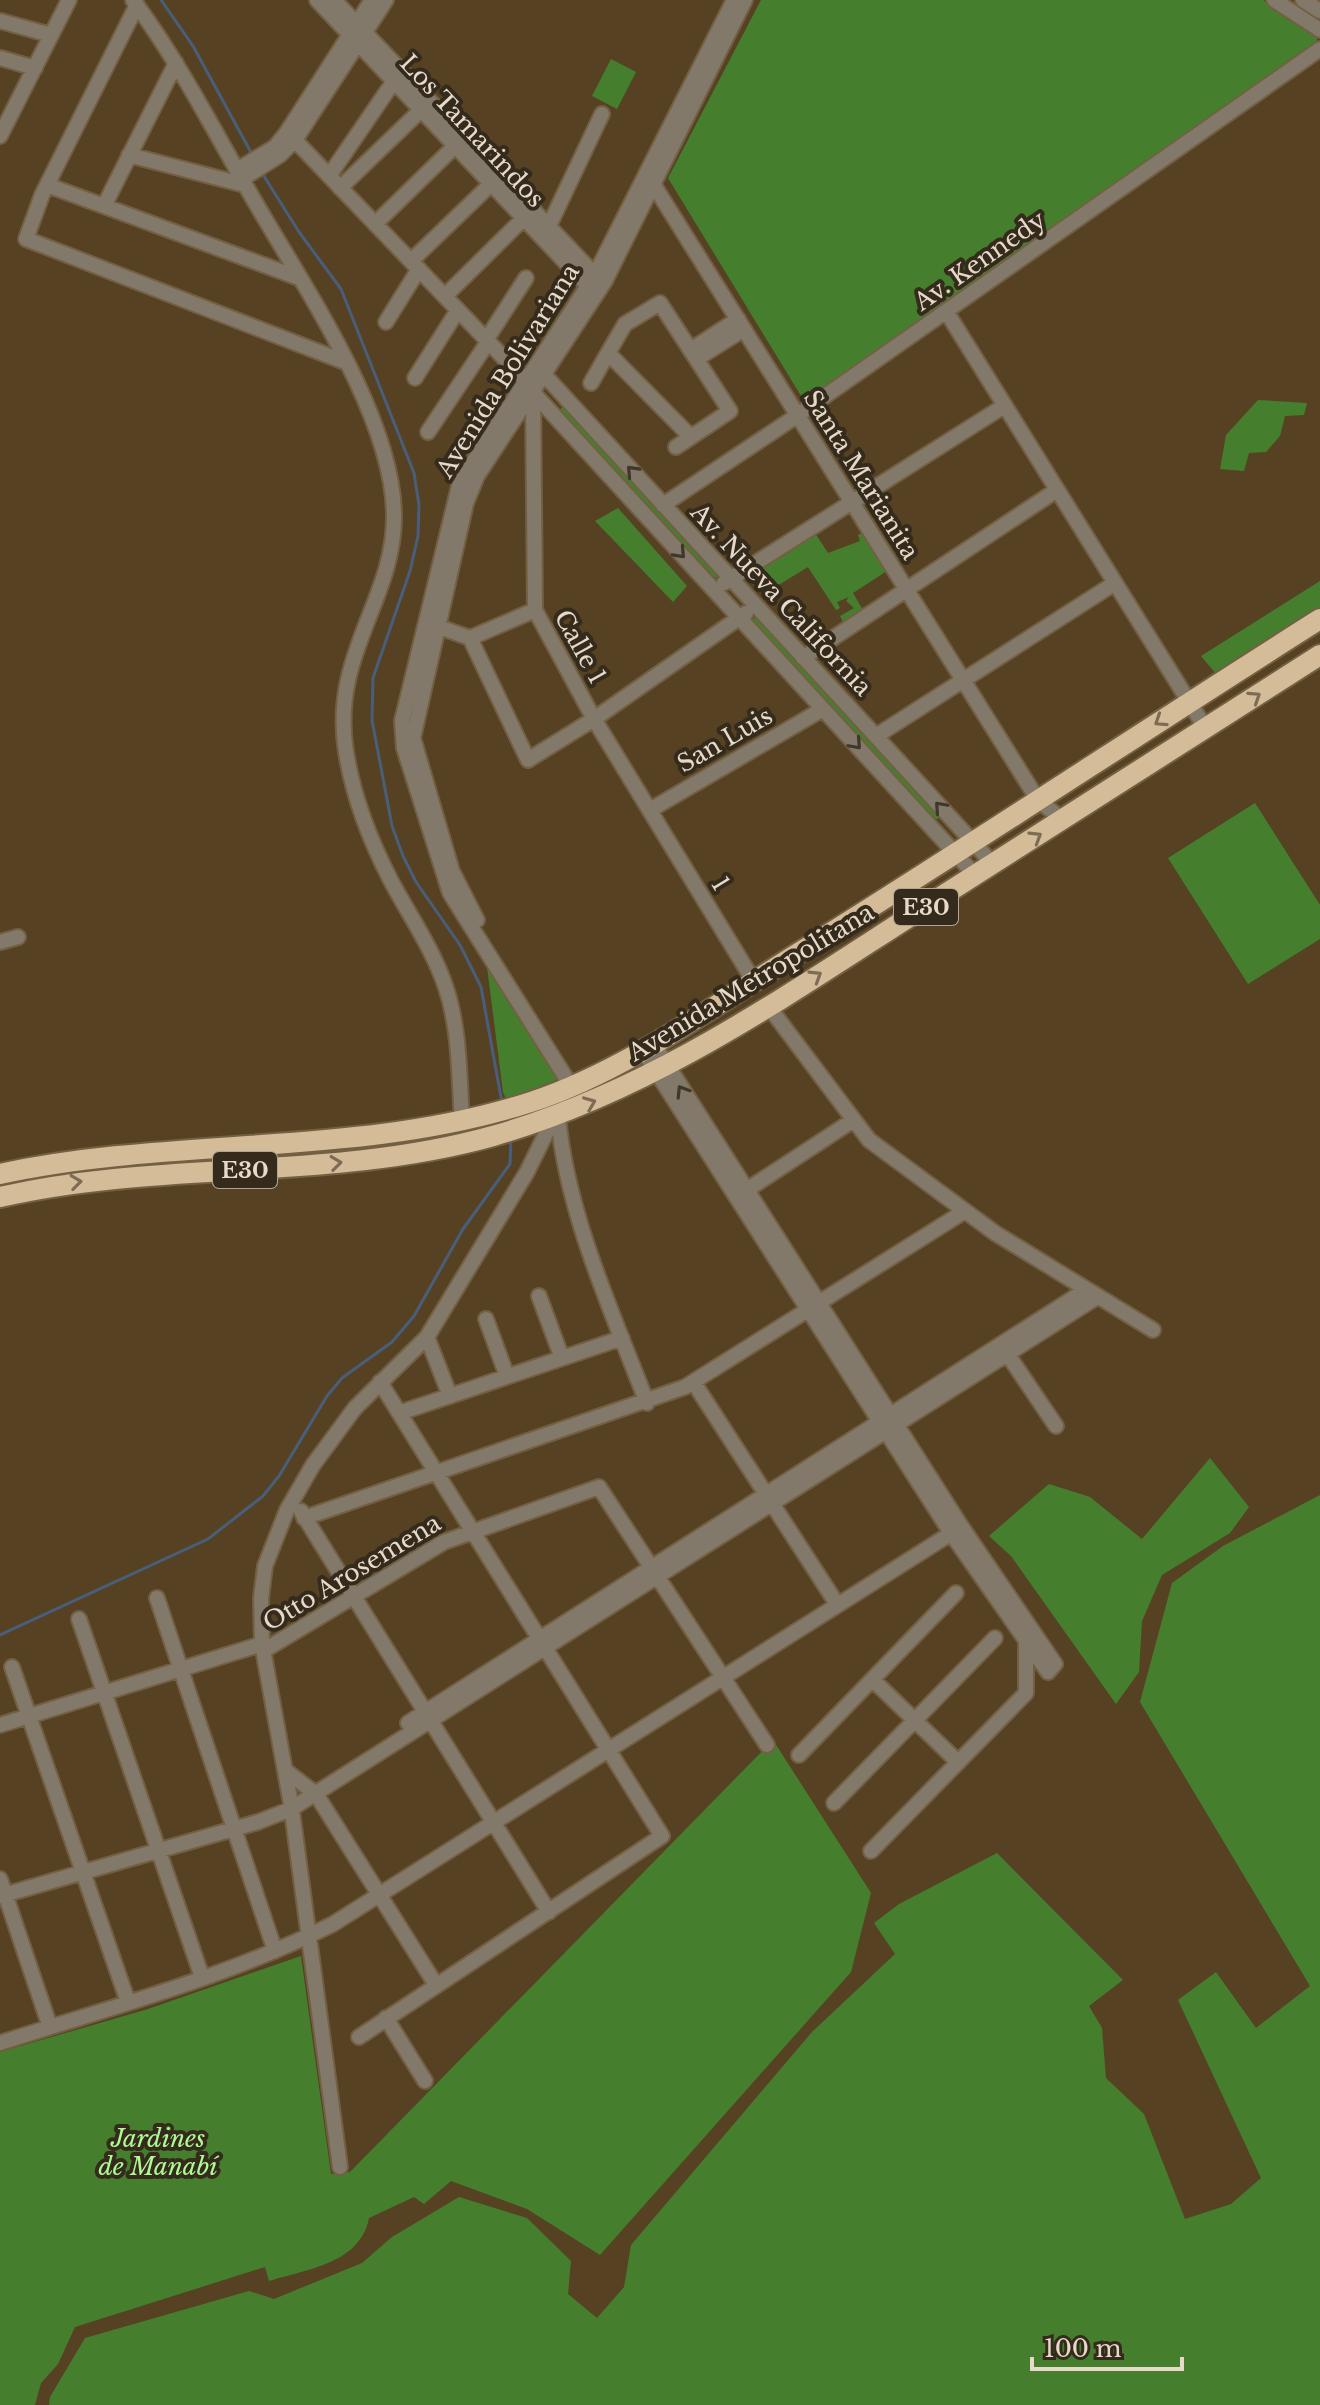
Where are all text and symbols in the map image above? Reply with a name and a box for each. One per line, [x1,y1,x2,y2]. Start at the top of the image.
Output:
street label: Los Tamarindos [394,48,551,213]
street label: Av. Kennedy [908,204,1052,317]
street label: Avenida Bolivariana [429,258,585,484]
street label: Santa Marianita [798,385,925,565]
one-way arrow [627,465,641,480]
street label: Av. Nueva California [684,497,878,702]
one-way arrow [670,544,685,558]
street label: Calle 1 [548,605,612,689]
one-way arrow [1246,692,1261,707]
street label: San Luis [672,701,777,778]
one-way arrow [1154,711,1169,726]
one-way arrow [846,735,860,750]
one-way arrow [936,801,950,816]
one-way arrow [1027,832,1042,847]
street label: 1 [705,872,736,896]
road number: E30 [894,889,958,925]
street label: Avenida Metropolitana [622,897,879,1068]
one-way arrow [807,971,822,986]
one-way arrow [677,1085,692,1100]
one-way arrow [582,1097,596,1113]
road number: E30 [213,1152,277,1188]
one-way arrow [329,1154,342,1171]
one-way arrow [70,1174,83,1191]
street label: Otto Arosemena [258,1508,446,1637]
park label: Jardines de Manabí [98,2124,219,2181]
scale bar [1032,2321,1182,2371]
text: 100 m [1044,2334,1122,2363]

